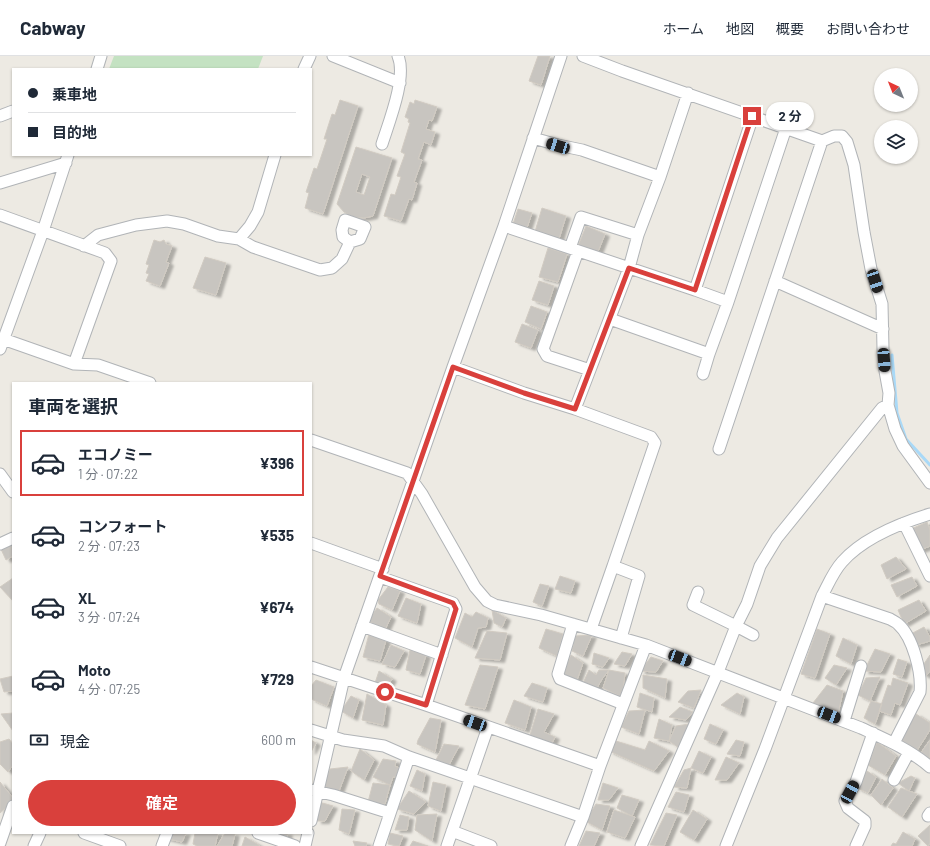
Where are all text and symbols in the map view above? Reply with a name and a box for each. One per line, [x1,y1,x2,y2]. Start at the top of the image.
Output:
text: Cabway [20,16,86,39]
text: ホーム [662,20,704,37]
text: 地図 [726,20,754,37]
text: 概要 [776,20,804,37]
text: お問い合わせ [826,20,910,37]
north arrow [874,68,918,112]
map controls [874,68,918,164]
text: 乗車地 [52,85,97,103]
callout: 2 分 [766,102,814,130]
route end [743,107,761,125]
text: 2 分 [779,108,801,124]
button: layers [874,120,918,164]
text: 目的地 [52,123,97,141]
car [545,137,571,155]
car [866,268,884,294]
car [877,348,891,372]
text: 車両を選択 [28,395,118,417]
icon: car [30,445,66,481]
text: エコノミー [78,445,153,463]
text: ¥396 [260,454,294,472]
text: 1 分 · 07:22 [78,466,138,482]
icon: car [30,517,66,553]
text: コンフォート [78,517,168,535]
text: ¥535 [259,526,294,544]
text: 2 分 · 07:23 [78,538,140,554]
icon: car [30,589,66,625]
text: XL [78,589,96,607]
text: ¥674 [259,598,294,616]
text: 3 分 · 07:24 [78,609,140,625]
car [667,648,693,668]
icon: car [30,661,66,697]
text: Moto [78,661,111,679]
text: ¥729 [260,670,294,688]
text: 4 分 · 07:25 [78,681,140,697]
route start [376,683,394,701]
car [816,705,842,725]
car [462,713,488,733]
icon: cash [28,729,50,751]
text: 現金 [60,732,90,750]
text: 600 m [261,732,296,748]
car [839,779,861,805]
button: 確定 [28,780,296,826]

